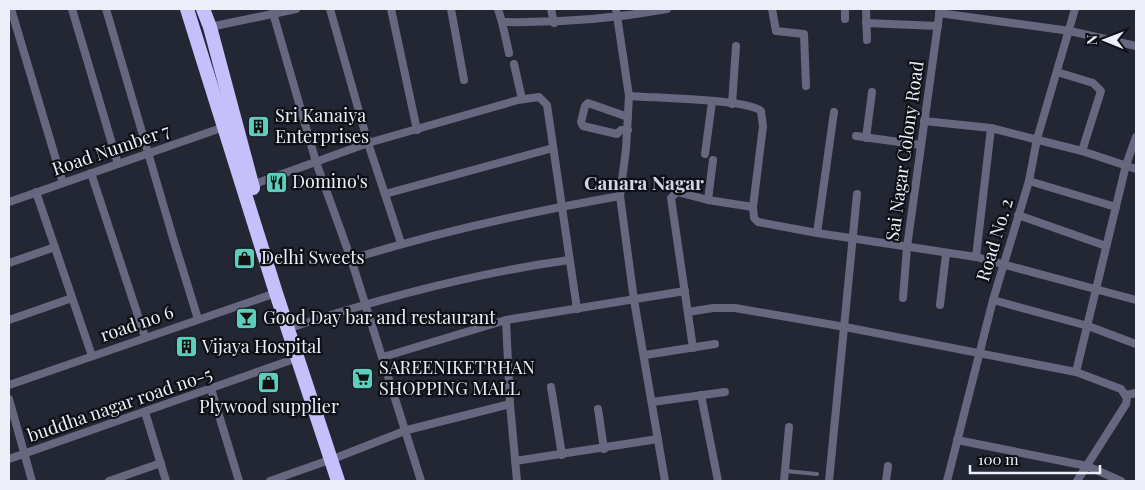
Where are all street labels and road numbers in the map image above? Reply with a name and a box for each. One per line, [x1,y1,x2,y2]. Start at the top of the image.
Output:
street label: Sai Nagar Colony Road [879,59,929,242]
street label: Road Number 7 [49,117,173,180]
street label: Road No. 2 [970,195,1018,284]
street label: road no 6 [97,299,176,347]
street label: buddha nagar road no-5 [24,361,215,447]

